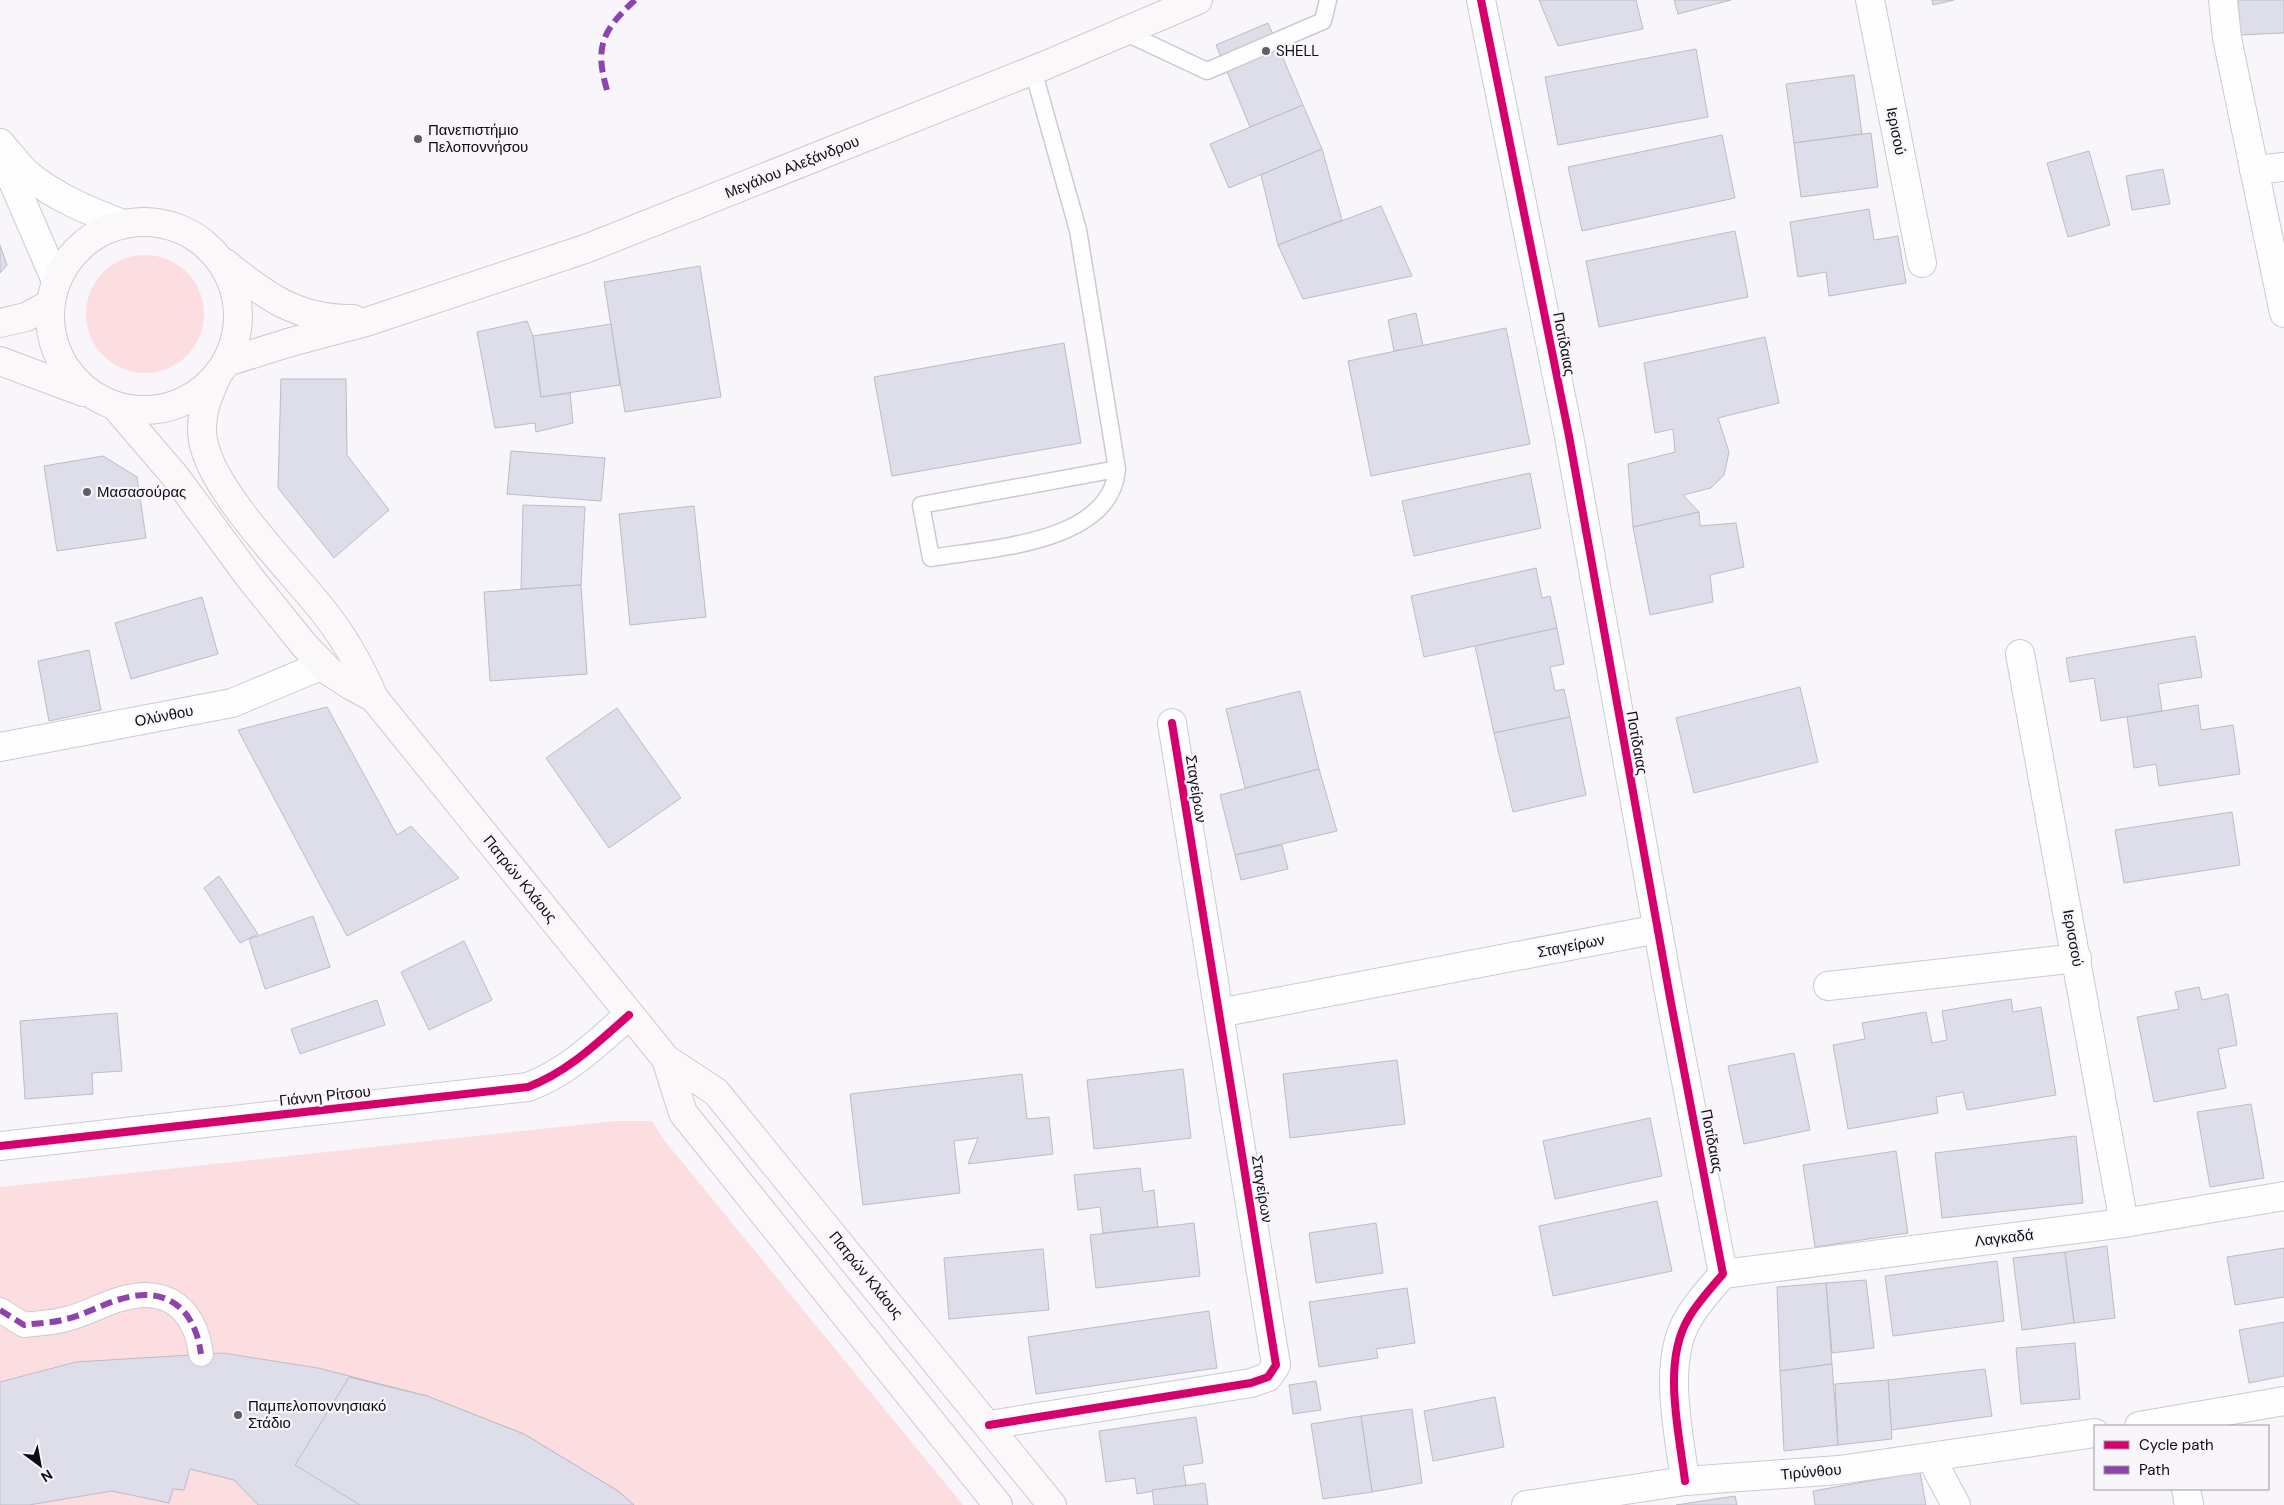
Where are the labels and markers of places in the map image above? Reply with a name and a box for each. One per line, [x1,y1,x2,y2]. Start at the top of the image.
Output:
place label: SHELL [1276,41,1319,61]
marker: SHELL [1260,45,1272,57]
place label: Πανεπιστήμιο Πελοποννήσου [428,120,528,157]
marker: Πανεπιστήμιο Πελοποννήσου [412,133,424,145]
place label: Μασασούρας [97,482,186,502]
marker: Μασασούρας [81,486,93,498]
place label: Παμπελοποννησιακό Στάδιο [248,1396,386,1433]
marker: Παμπελοποννησιακό Στάδιο [232,1409,244,1421]

